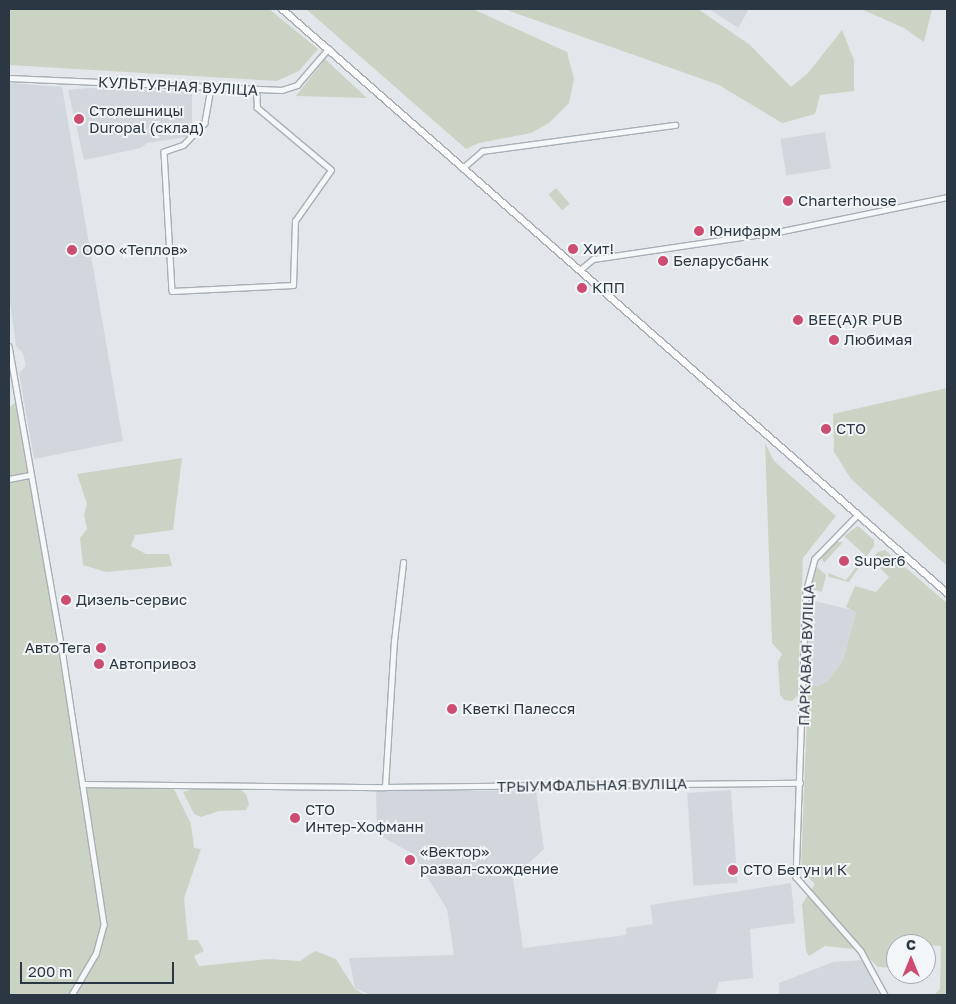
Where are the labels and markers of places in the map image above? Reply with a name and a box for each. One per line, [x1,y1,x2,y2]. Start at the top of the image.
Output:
place label: Столешницы Duropal (склад) [89,101,204,136]
marker: Столешницы Duropal (склад) [73,113,85,125]
place label: Charterhouse [798,192,897,210]
marker: Charterhouse [782,195,794,207]
place label: Юнифарм [709,222,781,240]
marker: Юнифарм [693,225,705,237]
place label: Хит! [583,240,614,258]
place label: ООО «Теплов» [82,241,187,259]
marker: Хит! [567,243,579,255]
marker: ООО «Теплов» [66,244,78,256]
place label: Беларусбанк [673,252,769,270]
marker: Беларусбанк [657,255,669,267]
place label: КПП [592,279,625,297]
marker: КПП [576,282,588,294]
place label: BEE(A)R PUB [808,311,903,329]
marker: BEE(A)R PUB [792,314,804,326]
place label: Любимая [844,331,912,349]
marker: Любимая [828,334,840,346]
place label: СТО [836,420,866,438]
marker: СТО [820,423,832,435]
place label: Super6 [854,552,906,570]
marker: Super6 [838,555,850,567]
place label: Дизель-сервис [76,591,187,609]
marker: Дизель-сервис [60,594,72,606]
place label: АвтоТега [25,639,91,657]
marker: АвтоТега [95,642,107,654]
place label: Автопривоз [109,655,196,673]
marker: Автопривоз [93,658,105,670]
place label: Кветкі Палесся [462,700,575,718]
marker: Кветкі Палесся [446,703,458,715]
place label: СТО Интер-Хофманн [305,800,424,835]
marker: СТО Интер-Хофманн [289,812,301,824]
place label: «Вектор» развал-схождение [420,842,559,877]
marker: «Вектор» развал-схождение [404,854,416,866]
place label: СТО Бегун и К [743,861,847,879]
marker: СТО Бегун и К [727,864,739,876]

